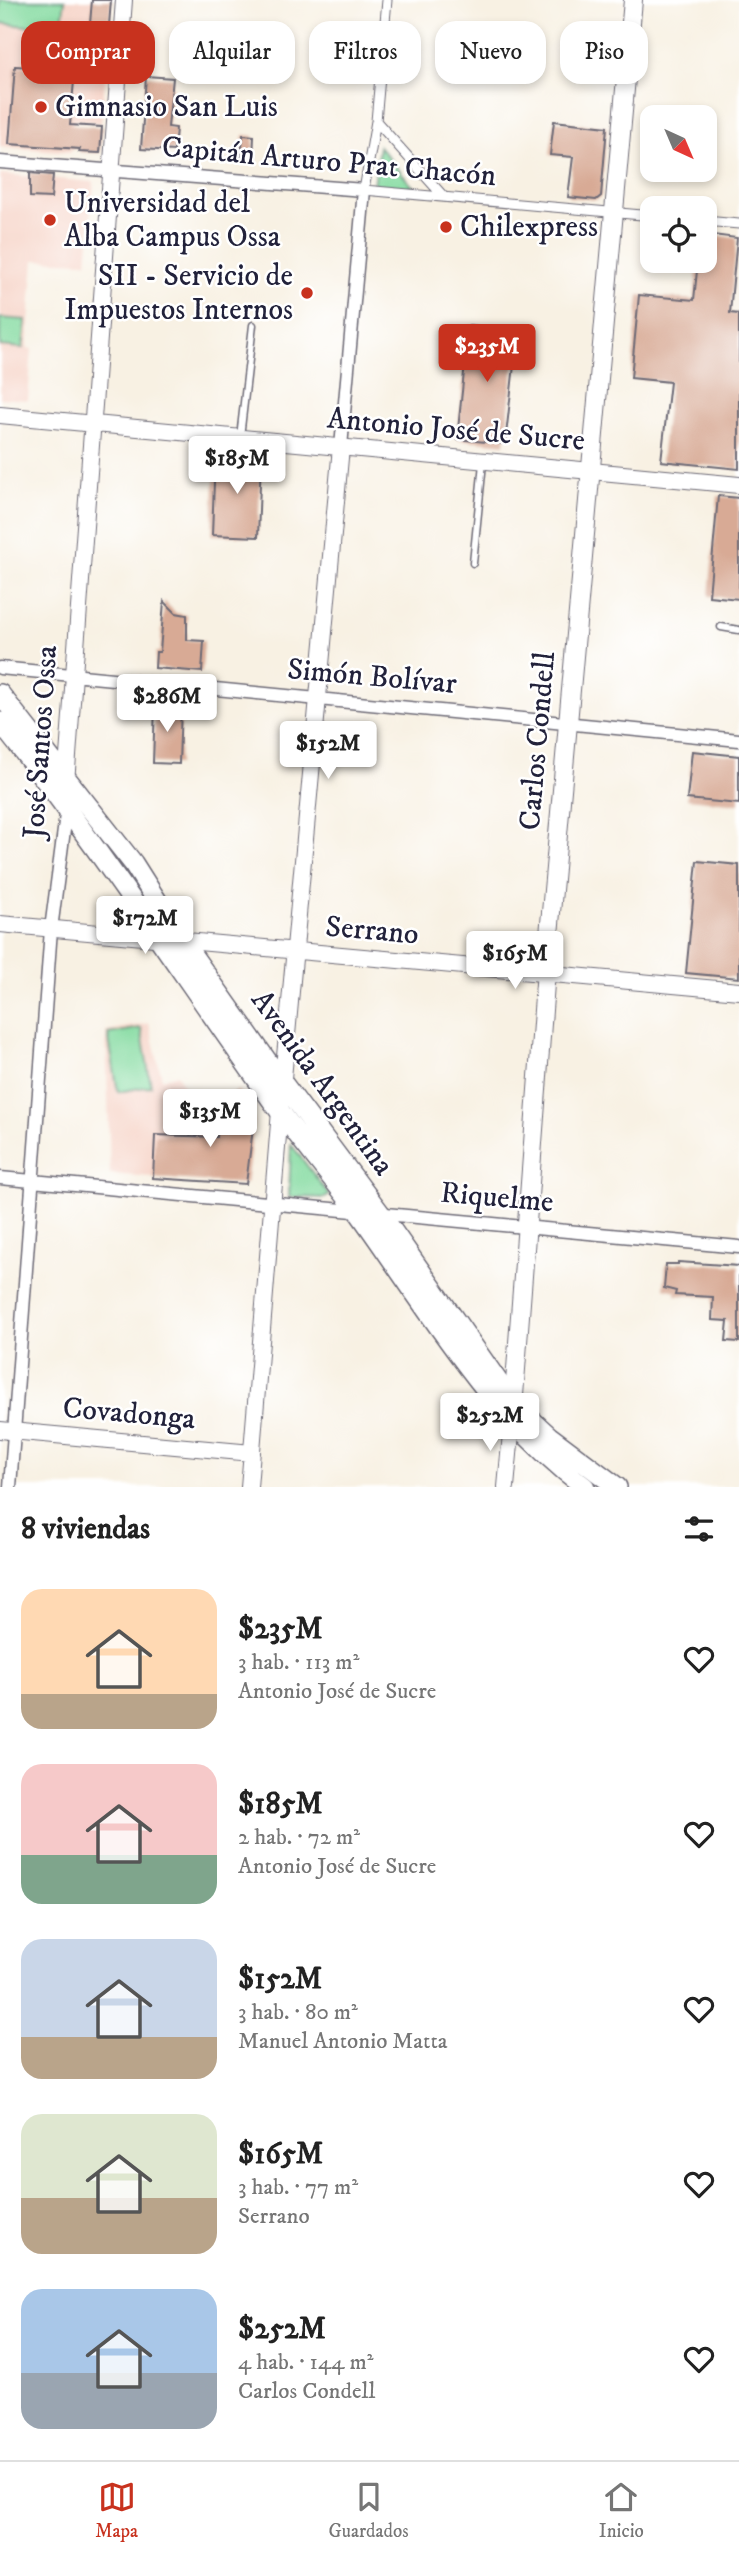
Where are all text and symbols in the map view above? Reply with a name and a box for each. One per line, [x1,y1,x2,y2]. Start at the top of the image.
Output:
chip: Comprar [21,21,155,84]
chip: Alquilar [169,21,295,84]
chip: Filtros [309,21,421,84]
chip: Nuevo [435,21,546,84]
chip: Piso [560,21,648,84]
place label: Gimnasio San Luis [55,89,278,126]
marker: Gimnasio San Luis [33,99,49,115]
north arrow [640,105,718,182]
map controls [640,105,717,273]
street label: Capitán Arturo Prat Chacón [160,129,498,195]
place label: Universidad del Alba Campus Ossa [64,185,281,256]
button: locate [640,196,717,273]
place label: Chilexpress [460,209,598,246]
marker: Universidad del Alba Campus Ossa [42,212,58,228]
marker: Chilexpress [438,219,454,235]
place label: SII - Servicio de Impuestos Internos [64,258,293,329]
marker: SII - Servicio de Impuestos Internos [299,285,315,301]
pin: $235M [438,324,536,384]
text: $235M [455,332,519,361]
street label: Antonio José de Sucre [326,400,586,460]
pin: $185M [188,436,286,496]
text: $185M [205,444,269,473]
street label: José Santos Ossa [16,644,66,843]
street label: Carlos Condell [512,650,564,832]
street label: Simón Bolívar [286,651,458,703]
pin: $286M [118,674,216,734]
text: $286M [133,682,201,711]
pin: $152M [279,722,377,781]
text: $152M [296,729,360,758]
pin: $172M [96,897,194,956]
text: $172M [112,904,178,933]
street label: Serrano [324,909,420,953]
pin: $165M [466,932,564,991]
text: $165M [482,939,548,968]
street label: Avenida Argentina [242,983,402,1183]
pin: $135M [161,1090,259,1149]
text: $135M [179,1097,241,1126]
street label: Riquelme [439,1175,555,1221]
street label: Covadonga [61,1390,197,1438]
pin: $252M [441,1394,539,1453]
text: $252M [456,1401,524,1430]
icon: filters [680,1510,718,1548]
text: 8 viviendas [21,1511,150,1548]
text: $235M [238,1611,323,1648]
icon: home [77,1617,161,1701]
icon: heart [680,1640,718,1678]
text: 3 hab. · 113 m² [238,1648,359,1677]
text: Antonio José de Sucre [238,1677,436,1706]
text: $185M [238,1786,323,1823]
icon: home [77,1792,161,1876]
icon: heart [680,1815,718,1853]
text: 2 hab. · 72 m² [238,1823,360,1852]
text: Antonio José de Sucre [238,1852,436,1881]
text: $152M [238,1961,322,1998]
icon: home [77,1967,161,2051]
icon: heart [680,1990,718,2028]
text: 3 hab. · 80 m² [238,1998,358,2027]
text: Manuel Antonio Matta [238,2027,448,2056]
text: $165M [238,2136,323,2173]
icon: home [77,2142,161,2226]
icon: heart [680,2165,718,2203]
text: 3 hab. · 77 m² [238,2173,358,2202]
text: Serrano [238,2202,310,2231]
text: $252M [238,2311,326,2348]
icon: home [77,2317,161,2401]
icon: heart [680,2340,718,2378]
text: 4 hab. · 144 m² [238,2348,374,2377]
text: Carlos Condell [238,2377,375,2406]
tab: Mapa [95,2478,138,2543]
tab: Guardados [328,2478,409,2543]
tab: Inicio [599,2478,644,2543]

